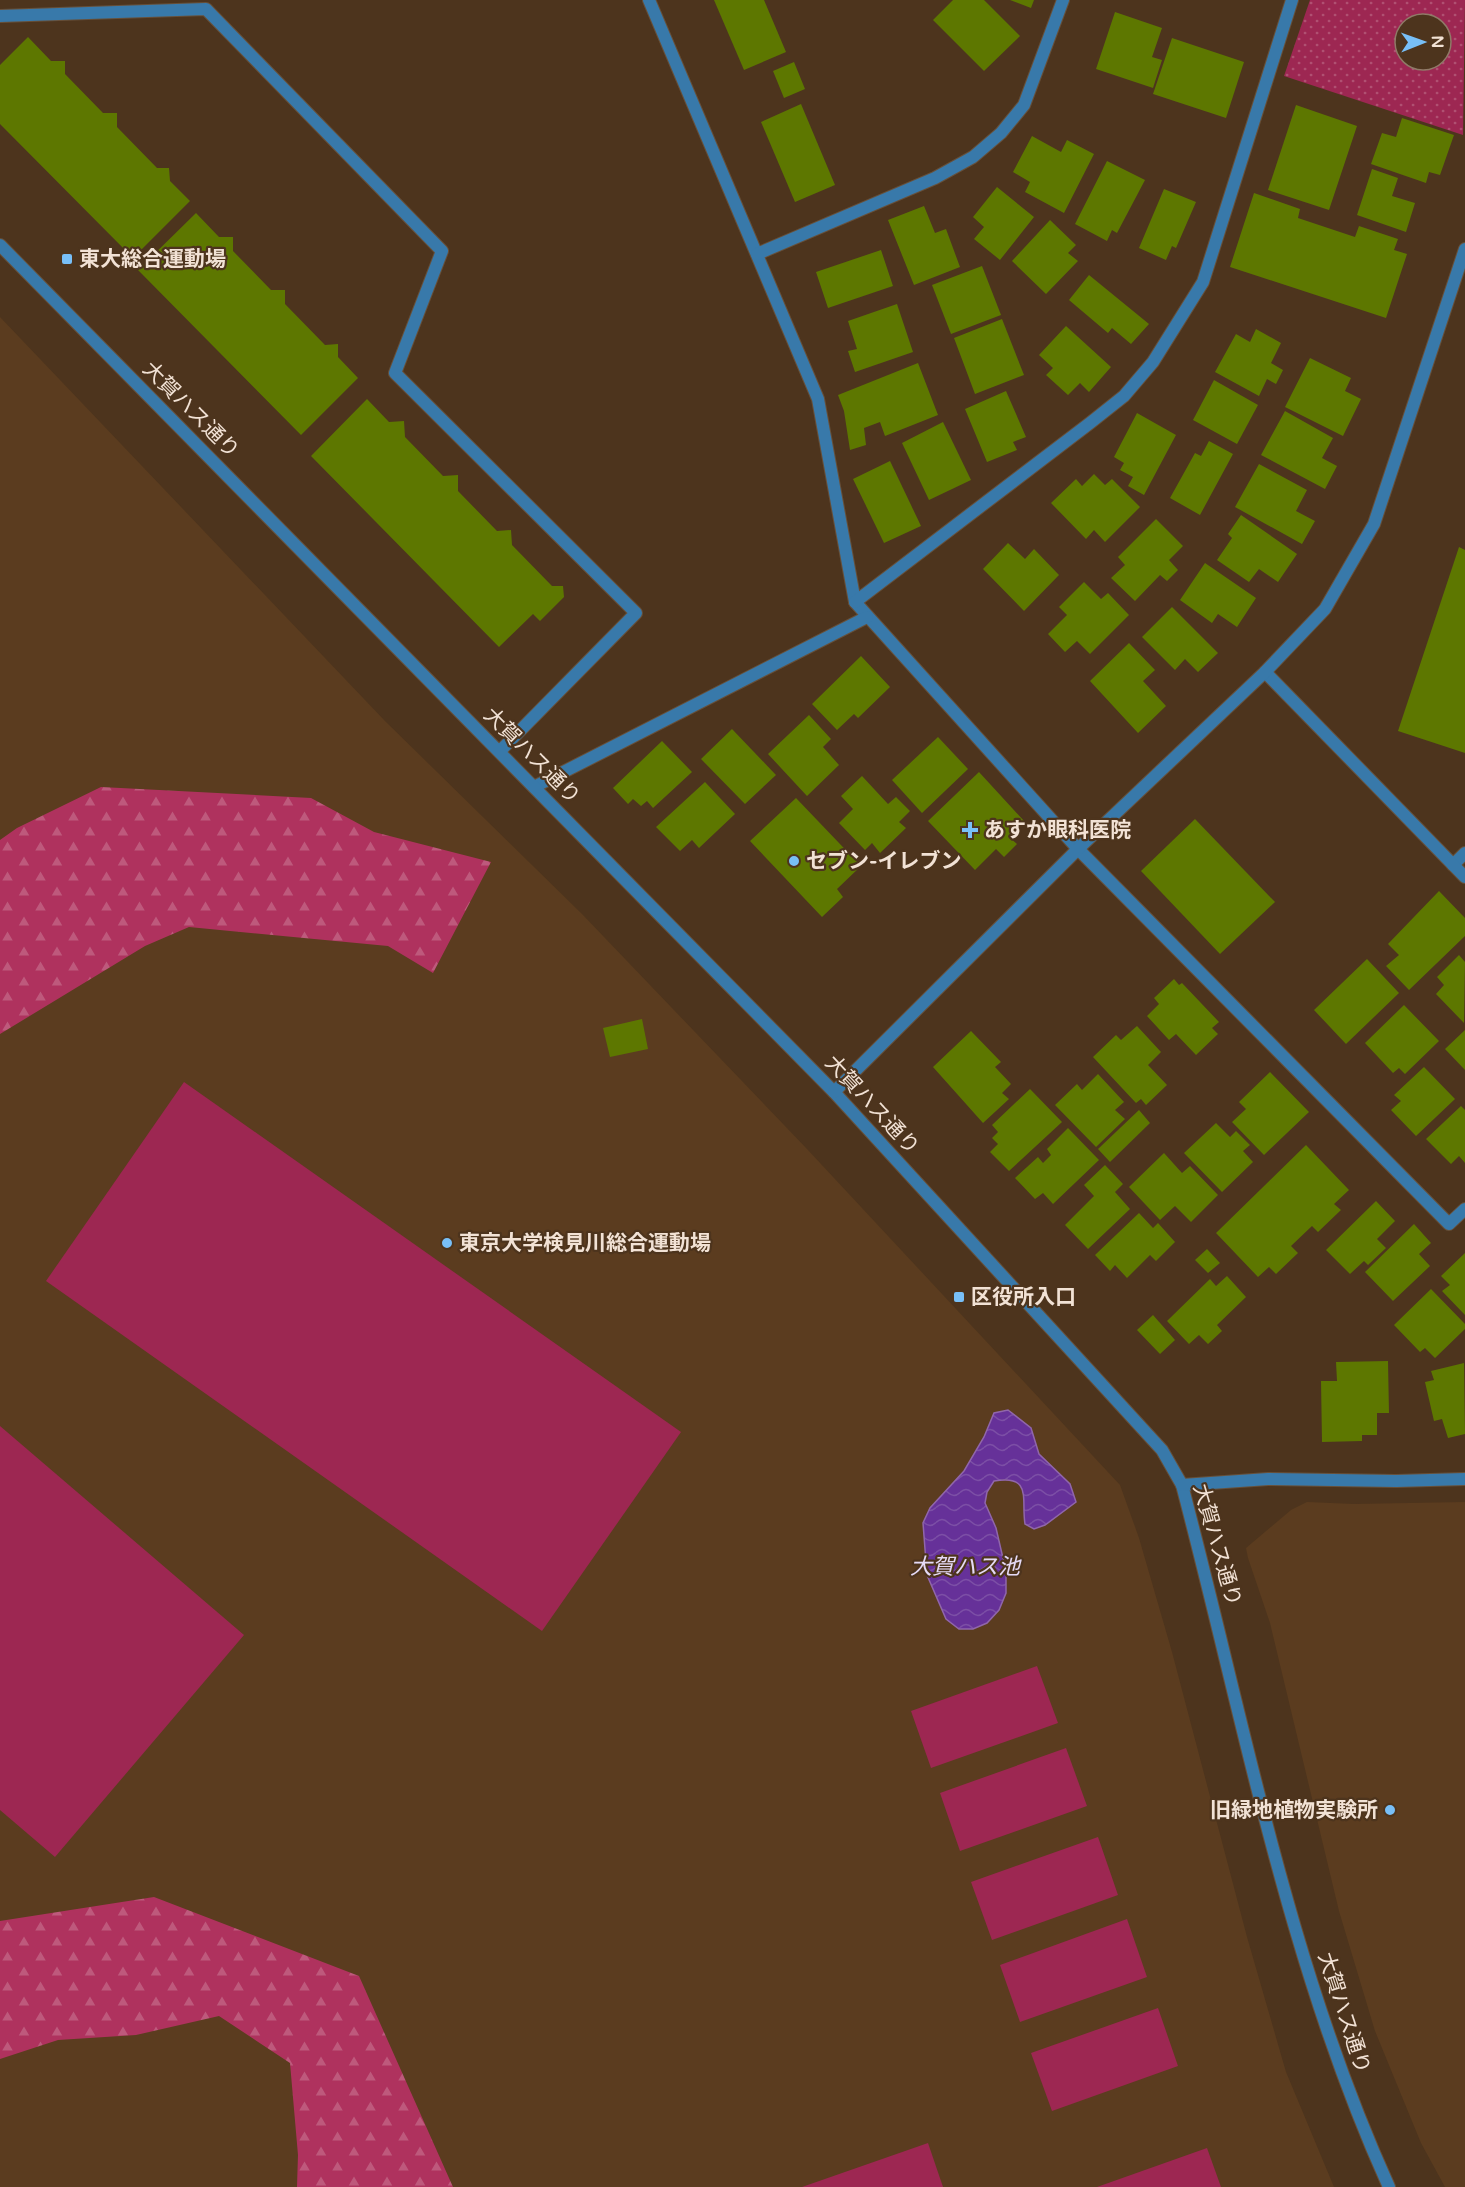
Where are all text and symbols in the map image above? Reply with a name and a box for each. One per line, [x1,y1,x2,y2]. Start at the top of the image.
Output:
north arrow [1393,12,1453,72]
text: N [1427,35,1447,48]
place label: 東大総合運動場 [79,247,226,272]
marker: 東大総合運動場 [60,252,74,266]
street label: 大賀ハス通り [138,357,244,463]
street label: 大賀ハス通り [479,703,585,809]
place label: あすか眼科医院 [984,818,1131,843]
marker: あすか眼科医院 [961,821,979,839]
place label: セブン-イレブン [806,849,962,874]
marker: セブン-イレブン [787,854,801,868]
street label: 大賀ハス通り [820,1050,924,1160]
place label: 東京大学検見川総合運動場 [459,1231,711,1256]
marker: 東京大学検見川総合運動場 [440,1236,454,1250]
place label: 区役所入口 [971,1285,1076,1310]
marker: 区役所入口 [952,1290,966,1304]
street label: 大賀ハス通り [1188,1481,1246,1609]
water label: 大賀ハス池 [910,1554,1022,1580]
place label: 旧緑地植物実験所 [1210,1798,1378,1823]
marker: 旧緑地植物実験所 [1383,1803,1397,1817]
street label: 大賀ハス通り [1313,1949,1375,2077]

